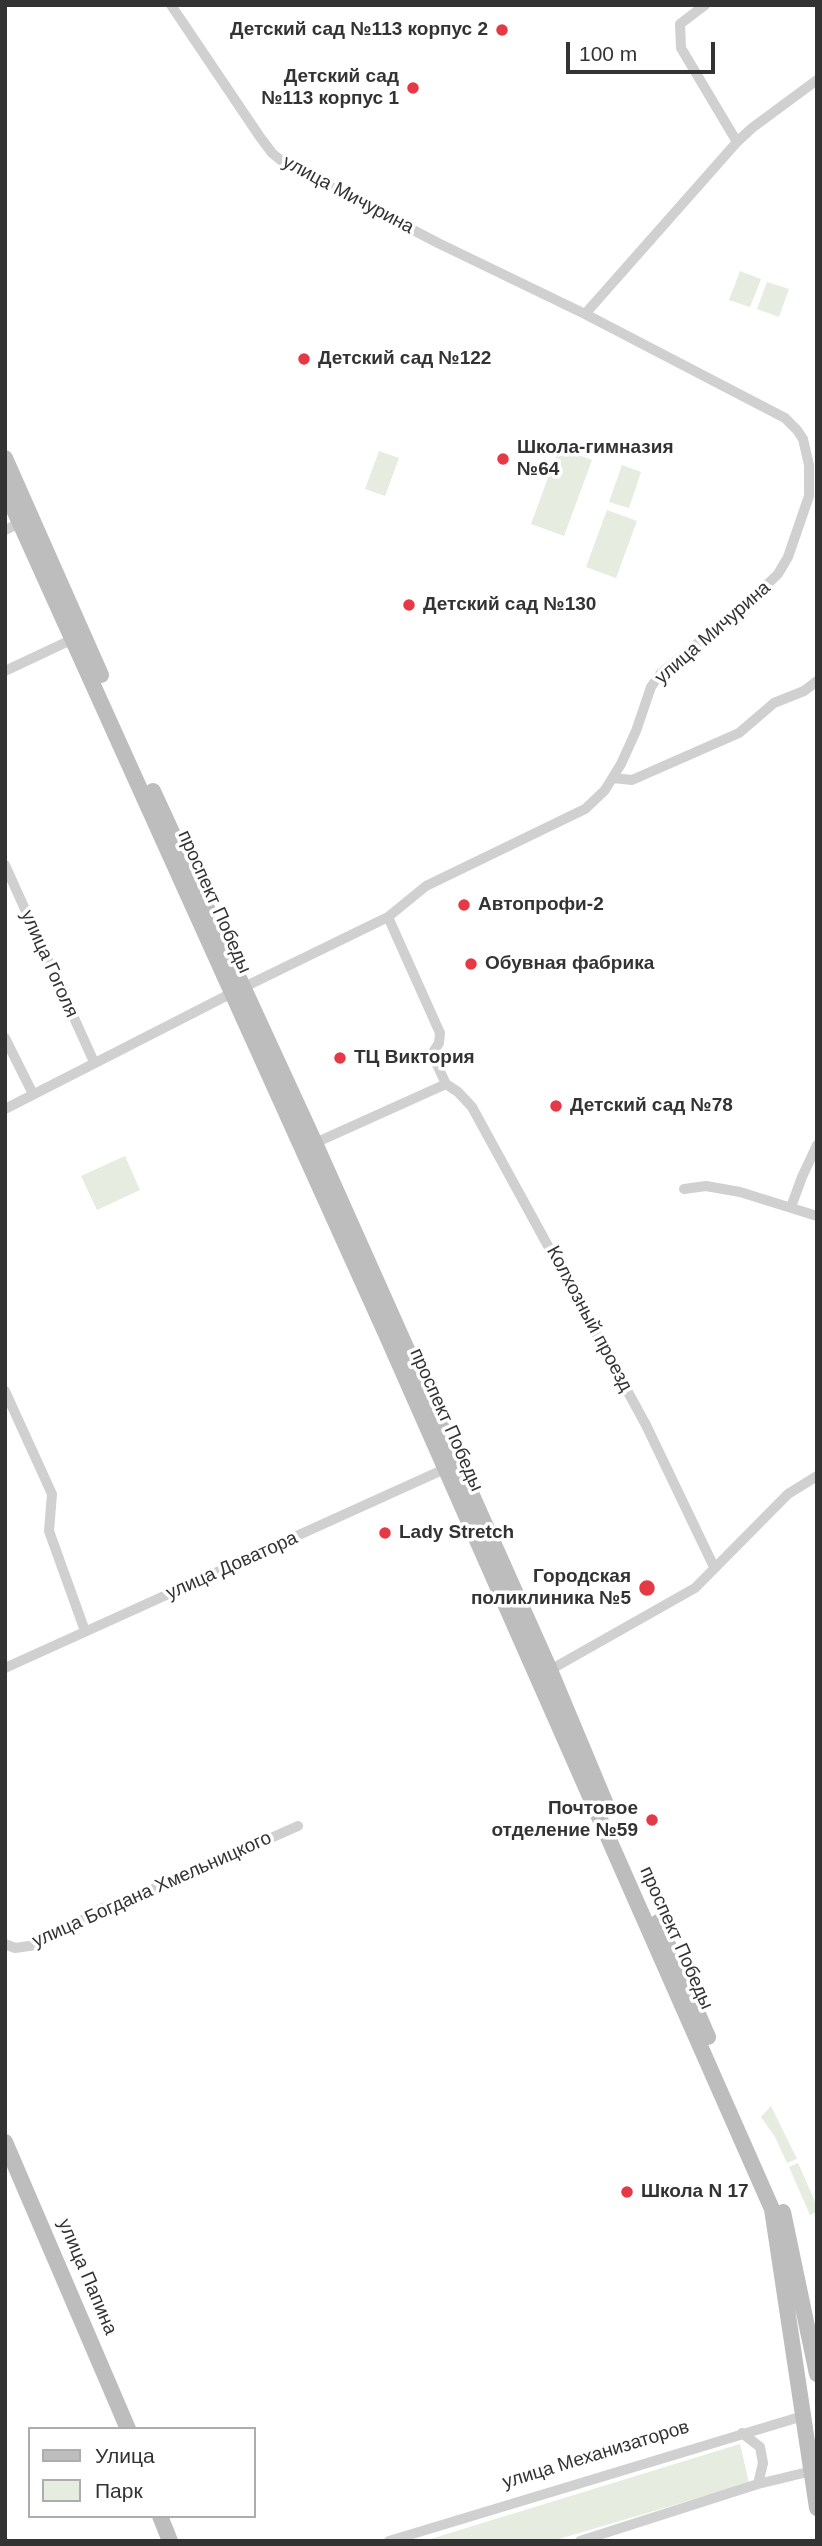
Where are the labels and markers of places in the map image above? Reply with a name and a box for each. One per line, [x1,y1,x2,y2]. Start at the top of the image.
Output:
place label: Детский сад №113 корпус 2 [230,19,488,41]
marker: Детский сад №113 корпус 2 [494,22,510,38]
place label: Детский сад №113 корпус 1 [261,66,399,110]
marker: Детский сад №113 корпус 1 [405,80,421,96]
place label: Детский сад №122 [318,348,491,370]
marker: Детский сад №122 [296,351,312,367]
place label: Школа-гимназия №64 [517,437,674,481]
marker: Школа-гимназия №64 [495,451,511,467]
place label: Детский сад №130 [423,594,596,616]
marker: Детский сад №130 [401,597,417,613]
place label: Автопрофи-2 [478,894,604,916]
marker: Автопрофи-2 [456,897,472,913]
place label: Обувная фабрика [485,953,654,975]
marker: Обувная фабрика [463,956,479,972]
place label: ТЦ Виктория [354,1047,475,1069]
marker: ТЦ Виктория [332,1050,348,1066]
place label: Детский сад №78 [570,1095,733,1117]
marker: Детский сад №78 [548,1098,564,1114]
place label: Lady Stretch [399,1522,514,1544]
marker: Lady Stretch [377,1525,393,1541]
place label: Городская поликлиника №5 [471,1566,631,1610]
marker: Городская поликлиника №5 [637,1578,657,1598]
place label: Почтовое отделение №59 [491,1798,638,1842]
marker: Почтовое отделение №59 [644,1812,660,1828]
place label: Школа N 17 [641,2181,749,2203]
marker: Школа N 17 [619,2184,635,2200]

